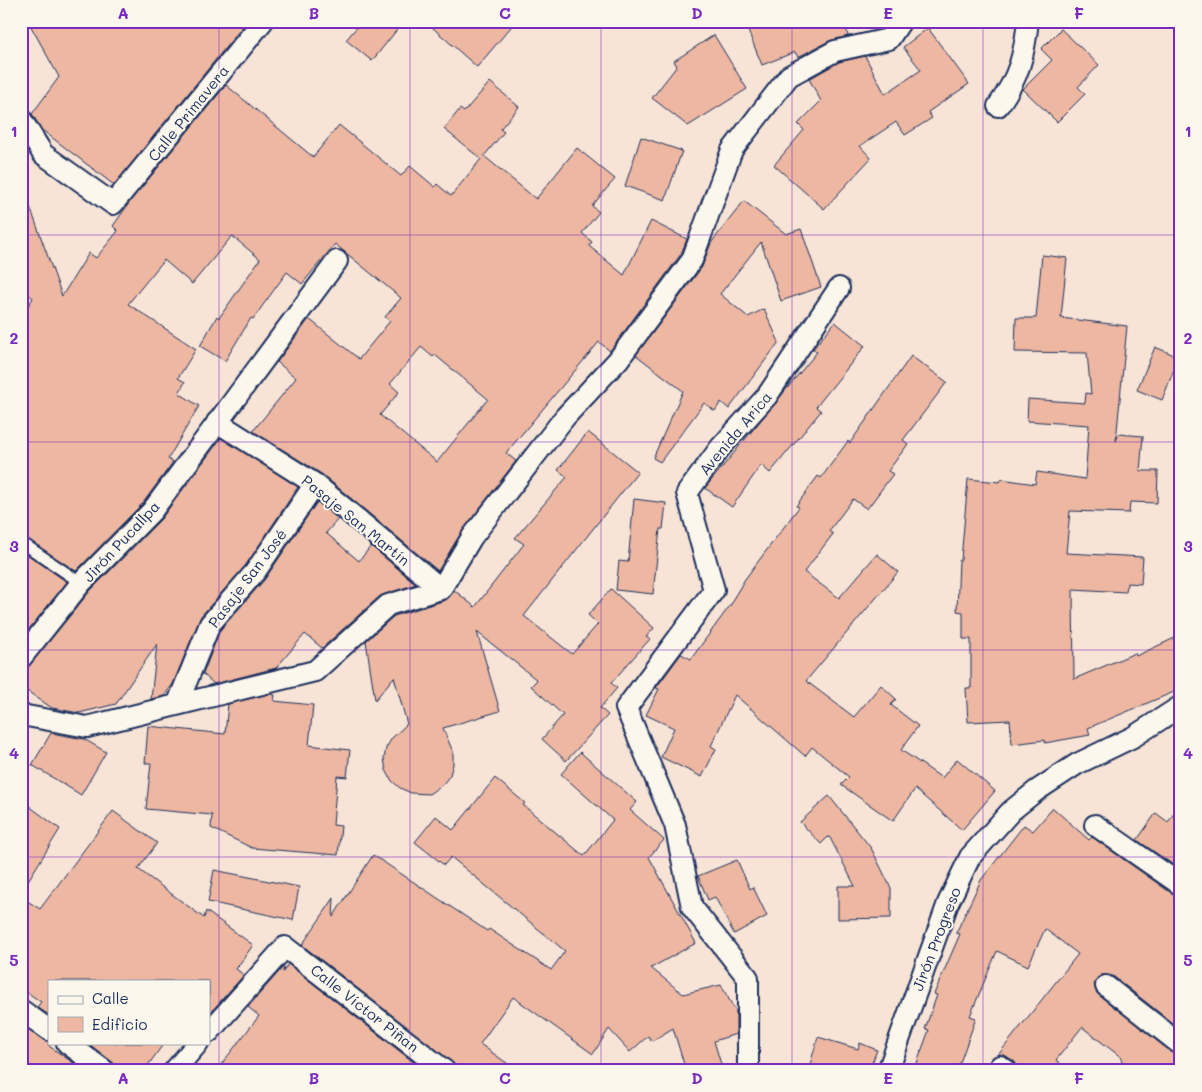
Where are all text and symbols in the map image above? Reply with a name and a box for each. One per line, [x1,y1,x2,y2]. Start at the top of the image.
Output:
text: A [117,2,129,23]
text: B [309,2,319,23]
text: C [499,2,511,23]
text: D [691,2,703,23]
text: E [883,2,893,23]
text: F [1074,2,1084,23]
street label: Calle Primavera [143,61,233,165]
text: 1 [10,120,18,141]
text: 1 [1184,120,1192,141]
text: 2 [10,327,19,348]
text: 2 [1184,327,1193,348]
street label: Avenida Arica [694,387,776,479]
street label: Pasaje San Martín [298,470,414,570]
street label: Jirón Pucallpa [78,496,164,586]
street label: Pasaje San José [203,525,291,631]
text: 3 [9,535,19,556]
text: 3 [1183,535,1193,556]
text: 4 [9,742,19,763]
text: 4 [1183,742,1193,763]
street label: Jirón Progreso [907,884,965,994]
text: 5 [9,949,19,970]
text: 5 [1183,949,1193,970]
street label: Calle Víctor Piñan [307,959,423,1057]
legend [48,980,210,1044]
text: Calle [92,988,129,1008]
text: Edificio [92,1014,148,1034]
text: A [117,1067,129,1088]
text: B [309,1067,319,1088]
text: C [499,1067,511,1088]
text: D [691,1067,703,1088]
text: E [883,1067,893,1088]
text: F [1074,1067,1084,1088]

